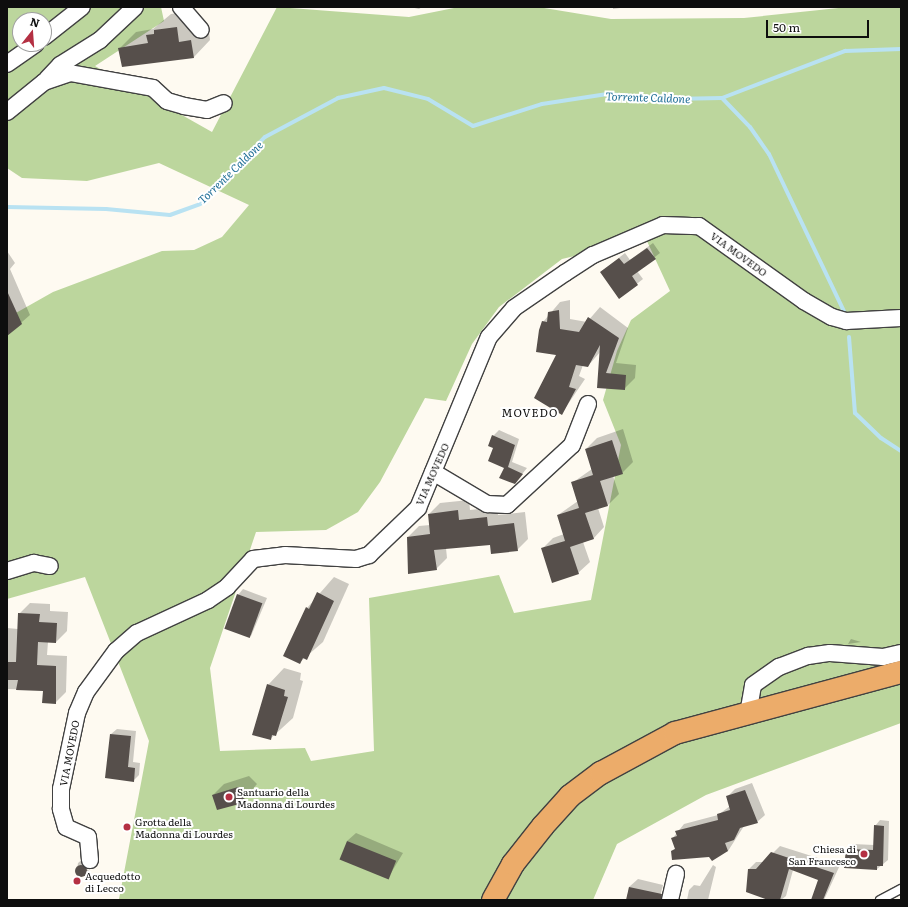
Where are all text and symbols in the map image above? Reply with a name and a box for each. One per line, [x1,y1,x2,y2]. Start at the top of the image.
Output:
north arrow [12,12,52,52]
text: N [28,12,42,30]
scale bar [768,12,871,38]
text: 50 m [773,18,800,36]
water label: Torrente Caldone [605,89,691,105]
water label: Torrente Caldone [195,138,265,206]
street label: VIA MOVEDO [708,229,770,279]
district label: MOVEDO [502,405,558,419]
street label: VIA MOVEDO [413,441,451,507]
street label: VIA MOVEDO [57,719,81,787]
place label: Santuario della Madonna di Lourdes [237,785,335,808]
marker: Santuario della Madonna di Lourdes [224,792,234,802]
place label: Grotta della Madonna di Lourdes [135,815,233,838]
marker: Grotta della Madonna di Lourdes [122,822,132,832]
place label: Chiesa di San Francesco [788,842,856,866]
marker: Chiesa di San Francesco [859,849,869,859]
place label: Acquedotto di Lecco [85,869,140,892]
marker: Acquedotto di Lecco [72,876,82,886]

